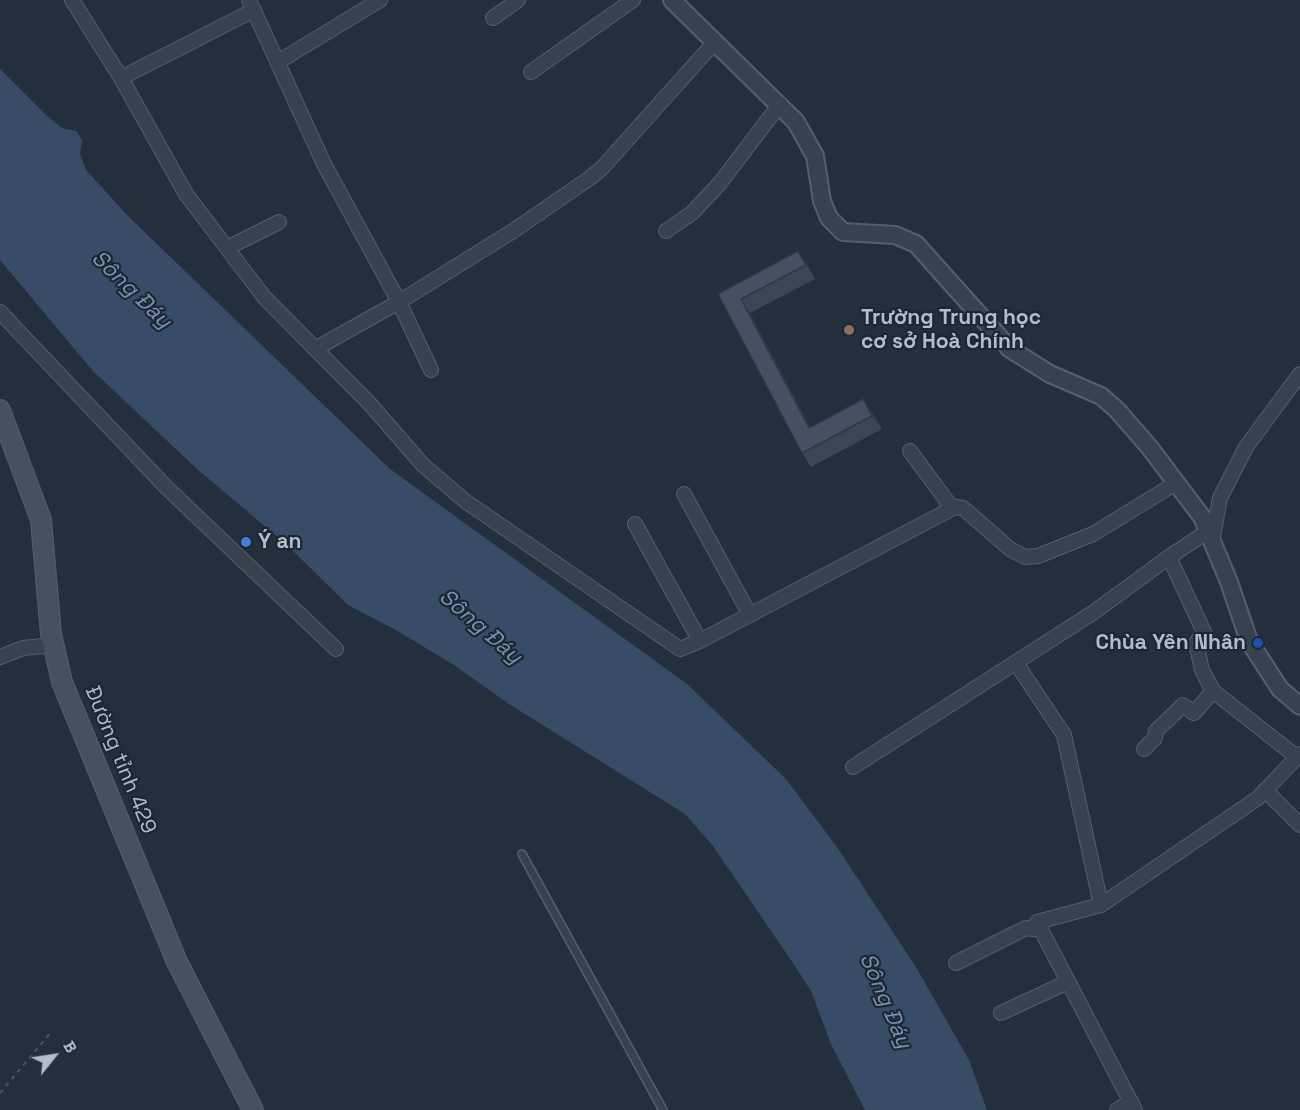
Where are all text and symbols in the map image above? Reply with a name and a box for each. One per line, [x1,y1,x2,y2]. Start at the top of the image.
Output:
water label: Sông Đáy [86,246,176,334]
place label: Trường Trung học cơ sở Hoà Chính [861,305,1041,355]
marker: Trường Trung học cơ sở Hoà Chính [842,323,856,337]
place label: Ý an [258,529,302,555]
marker: Ý an [239,535,253,549]
water label: Sông Đáy [433,584,527,670]
place label: Chùa Yên Nhân [1096,630,1246,656]
marker: Chùa Yên Nhân [1251,636,1265,650]
street label: Đường tỉnh 429 [79,683,161,837]
water label: Sông Đáy [853,949,917,1053]
north arrow [24,1026,84,1086]
text: B [58,1037,82,1057]

